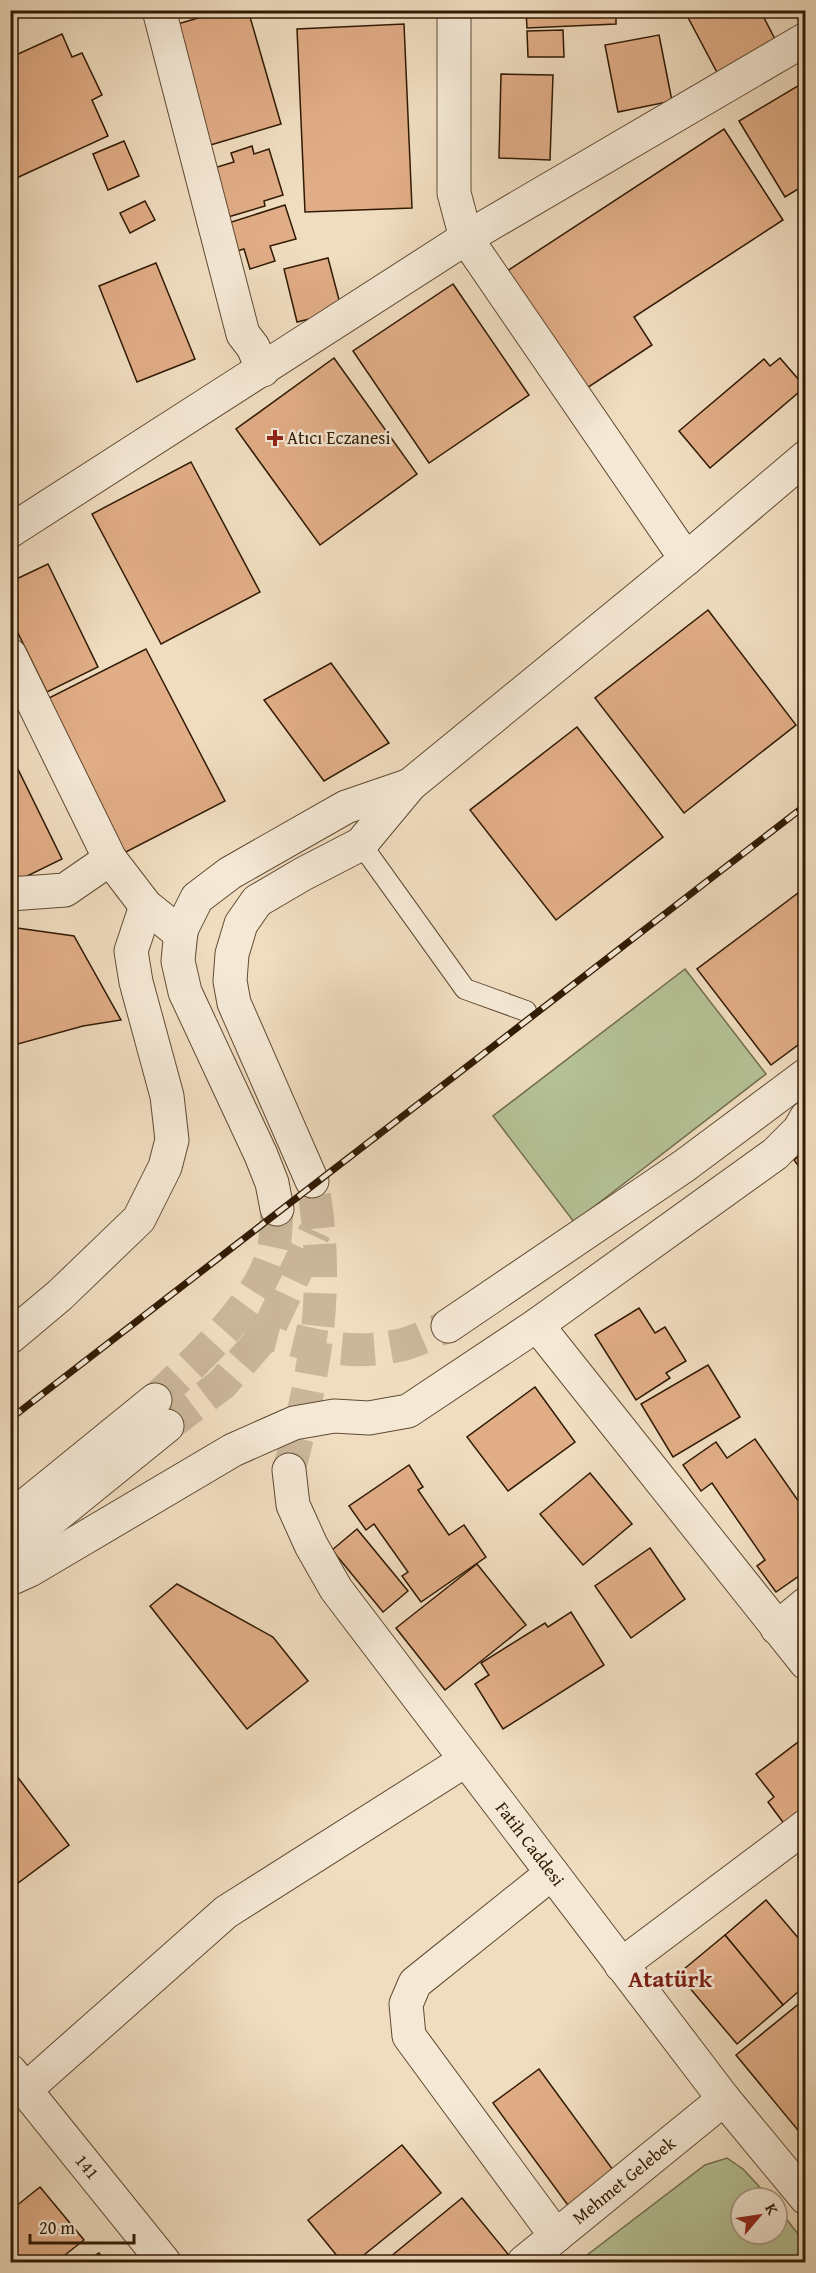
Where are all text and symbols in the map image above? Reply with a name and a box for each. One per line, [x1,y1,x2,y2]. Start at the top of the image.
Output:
place label: Atıcı Eczanesi [287,424,391,451]
marker: Atıcı Eczanesi [268,431,282,445]
street label: Fatih Caddesi [489,1796,571,1892]
district label: Atatürk [628,1961,712,1996]
street label: Mehmet Gelebek [566,2129,682,2230]
street label: 141 [69,2148,106,2185]
north arrow [729,2186,789,2246]
text: K [759,2198,785,2220]
scale bar [30,2207,134,2245]
text: 20 m [39,2214,75,2241]

